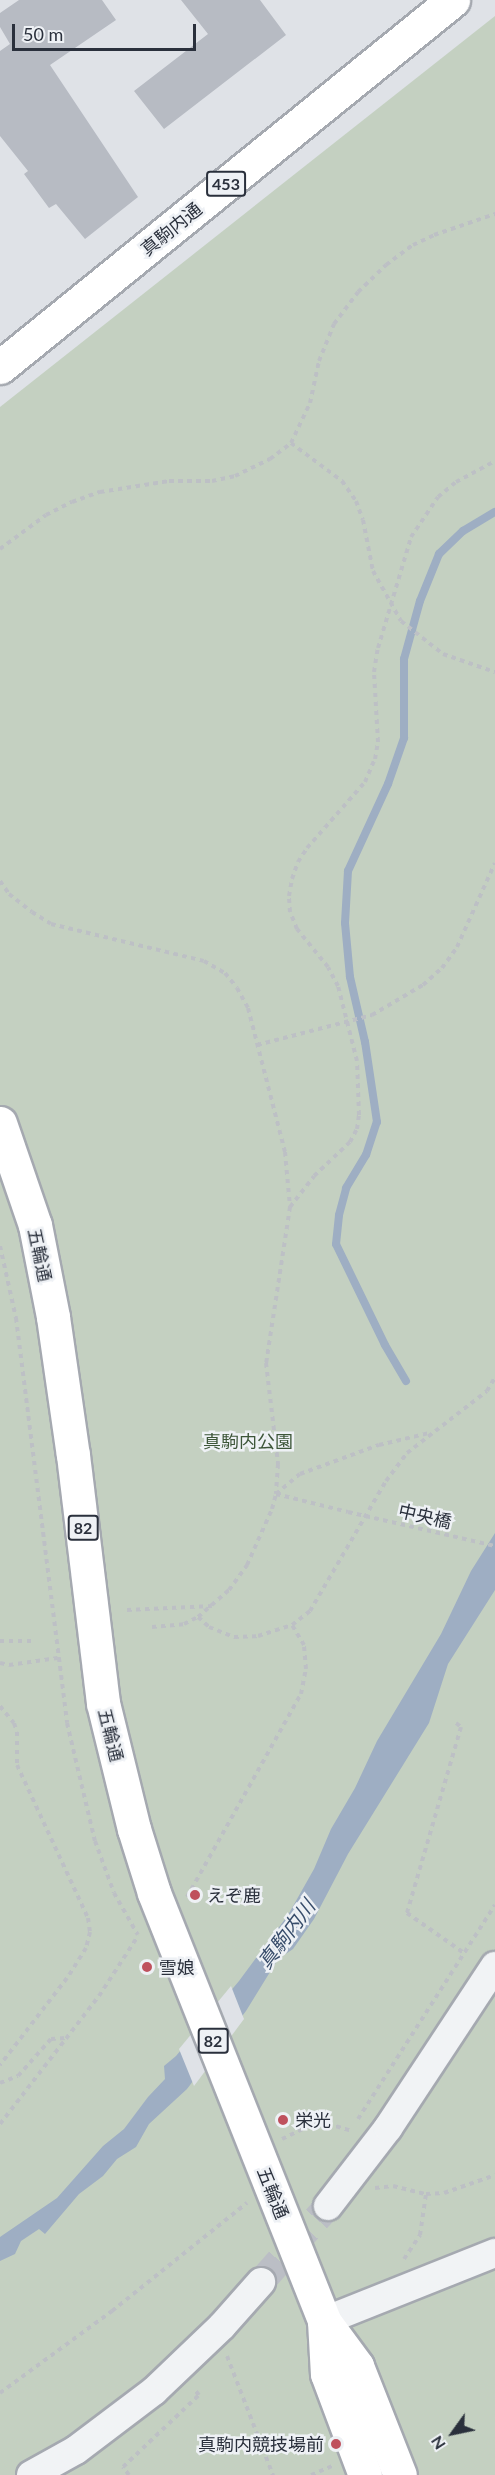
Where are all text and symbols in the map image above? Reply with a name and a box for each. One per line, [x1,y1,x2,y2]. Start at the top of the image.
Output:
scale bar [15,12,200,50]
text: 50 m [23,23,63,45]
road number: 453 [205,171,247,197]
street label: 真駒内通 [136,198,206,260]
street label: 五輪通 [24,1226,56,1284]
park label: 真駒内公園 [203,1430,293,1452]
street label: 中央橋 [396,1499,454,1533]
road number: 82 [66,1515,100,1541]
street label: 五輪通 [94,1706,128,1764]
place label: えぞ鹿 [207,1884,261,1906]
marker: えぞ鹿 [188,1888,202,1902]
water label: 真駒内川 [252,1895,320,1973]
place label: 雪娘 [159,1956,195,1978]
marker: 雪娘 [140,1960,154,1974]
road number: 82 [196,2028,230,2054]
place label: 栄光 [295,2109,331,2131]
marker: 栄光 [276,2113,290,2127]
street label: 五輪通 [253,2164,293,2222]
north arrow [423,2403,483,2463]
place label: 真駒内競技場前 [198,2433,324,2455]
text: N [426,2433,449,2453]
marker: 真駒内競技場前 [329,2437,343,2451]

